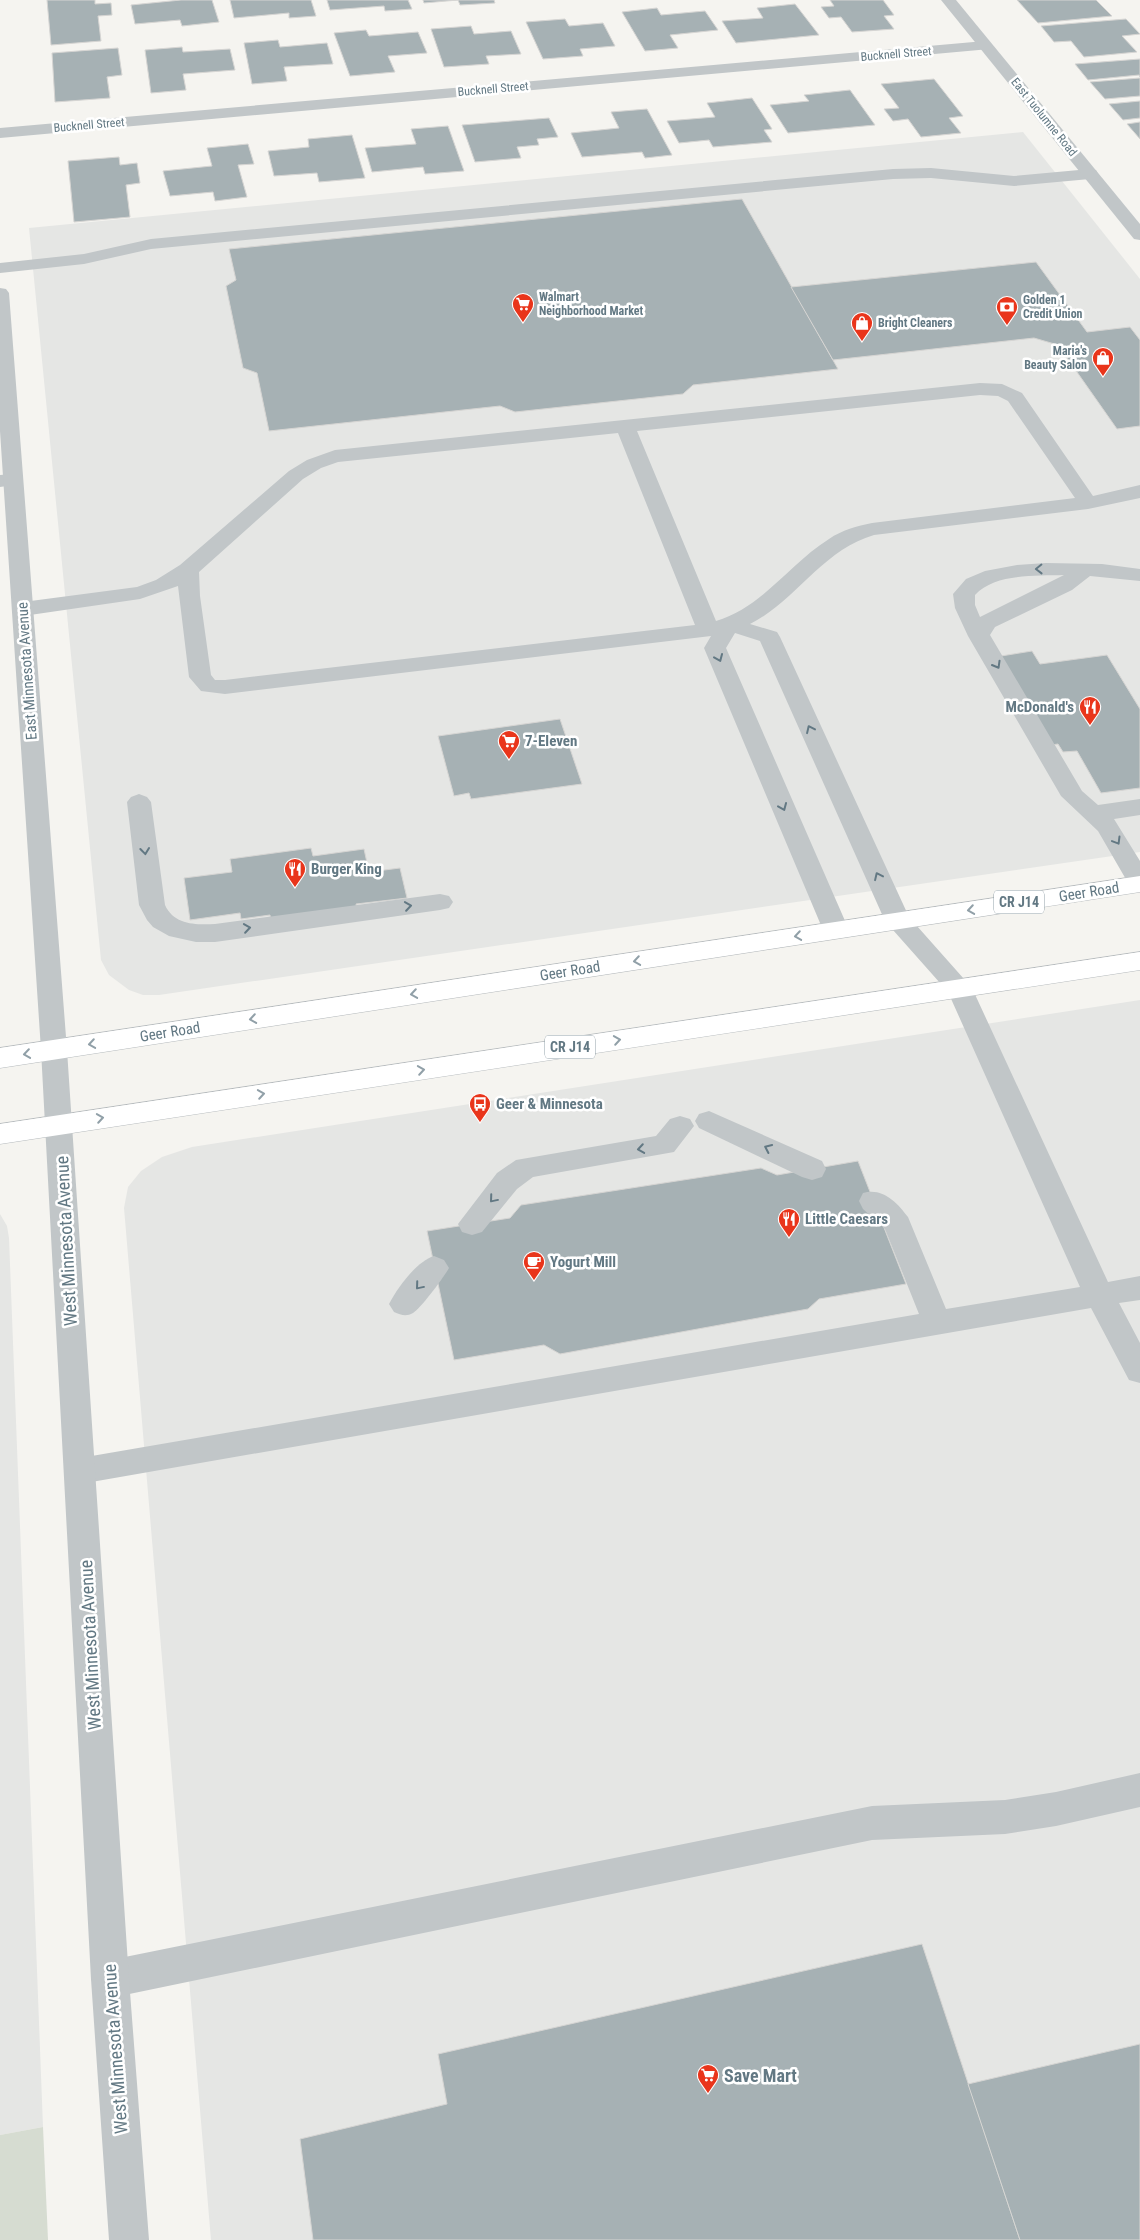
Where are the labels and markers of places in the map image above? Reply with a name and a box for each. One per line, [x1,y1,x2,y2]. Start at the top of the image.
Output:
place label: Walmart Neighborhood Market [539,290,644,318]
supermarket icon: Walmart Neighborhood Market [511,292,535,323]
place label: Golden 1 Credit Union [1023,293,1083,321]
bank icon: Golden 1 Credit Union [995,295,1019,326]
shop icon: Bright Cleaners [850,311,874,342]
place label: Bright Cleaners [878,316,953,330]
place label: Maria's Beauty Salon [1024,344,1088,372]
shop icon: Maria's Beauty Salon [1091,346,1115,377]
restaurant icon: McDonald's [1078,695,1102,726]
place label: McDonald's [1006,698,1074,716]
supermarket icon: 7-Eleven [497,729,521,760]
place label: 7-Eleven [525,732,577,750]
restaurant icon: Burger King [283,857,307,888]
place label: Burger King [311,860,382,878]
bus stop icon: Geer & Minnesota [468,1092,492,1123]
place label: Geer & Minnesota [496,1095,603,1113]
restaurant icon: Little Caesars [777,1207,801,1238]
place label: Little Caesars [805,1210,888,1228]
cafe icon: Yogurt Mill [522,1250,546,1281]
place label: Yogurt Mill [550,1253,616,1271]
supermarket icon: Save Mart [696,2063,720,2094]
place label: Save Mart [724,2065,797,2086]

